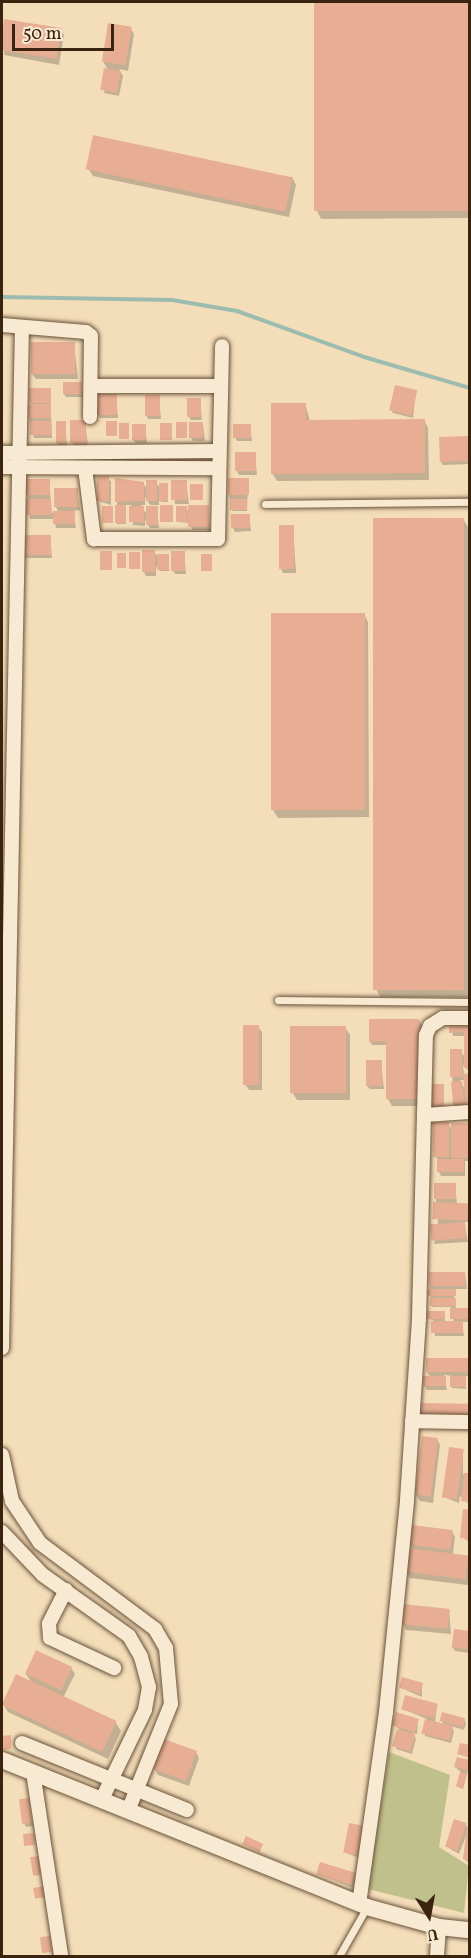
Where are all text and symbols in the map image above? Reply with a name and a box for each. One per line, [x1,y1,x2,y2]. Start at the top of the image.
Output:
scale bar [15,12,117,50]
text: 50 m [23,22,62,47]
north arrow [399,1886,459,1946]
text: U [425,1922,440,1946]

